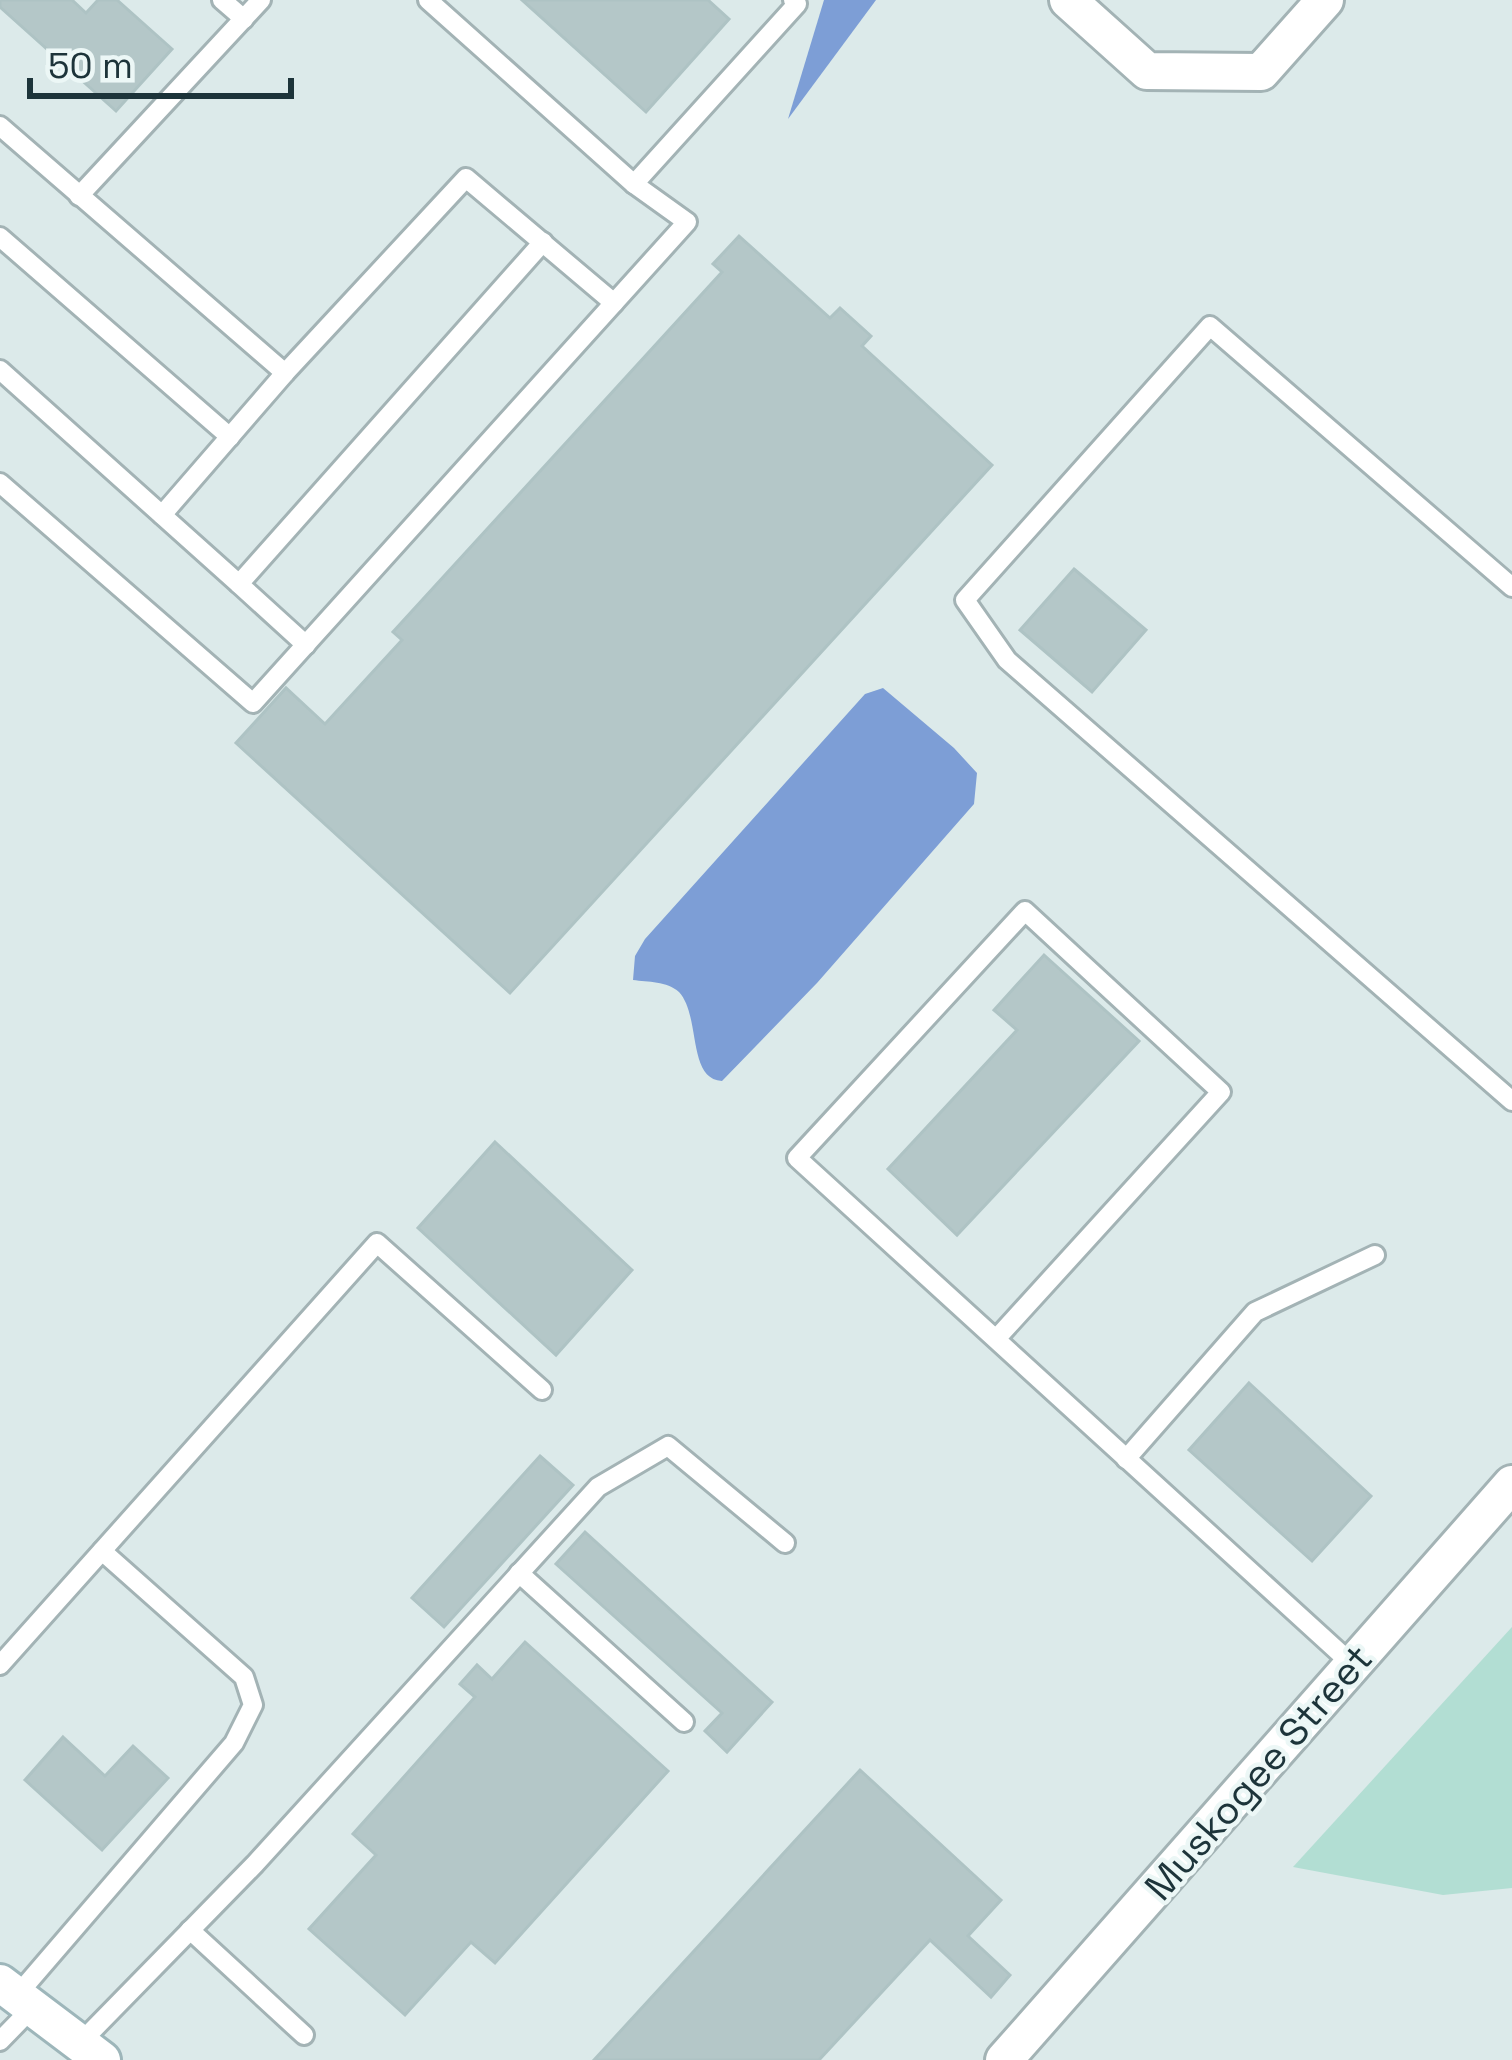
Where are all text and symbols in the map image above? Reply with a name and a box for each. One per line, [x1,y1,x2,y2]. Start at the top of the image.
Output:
scale bar [30,24,291,98]
text: 50 m [48,43,133,89]
street label: Muskogee Street [1134,1635,1383,1910]

